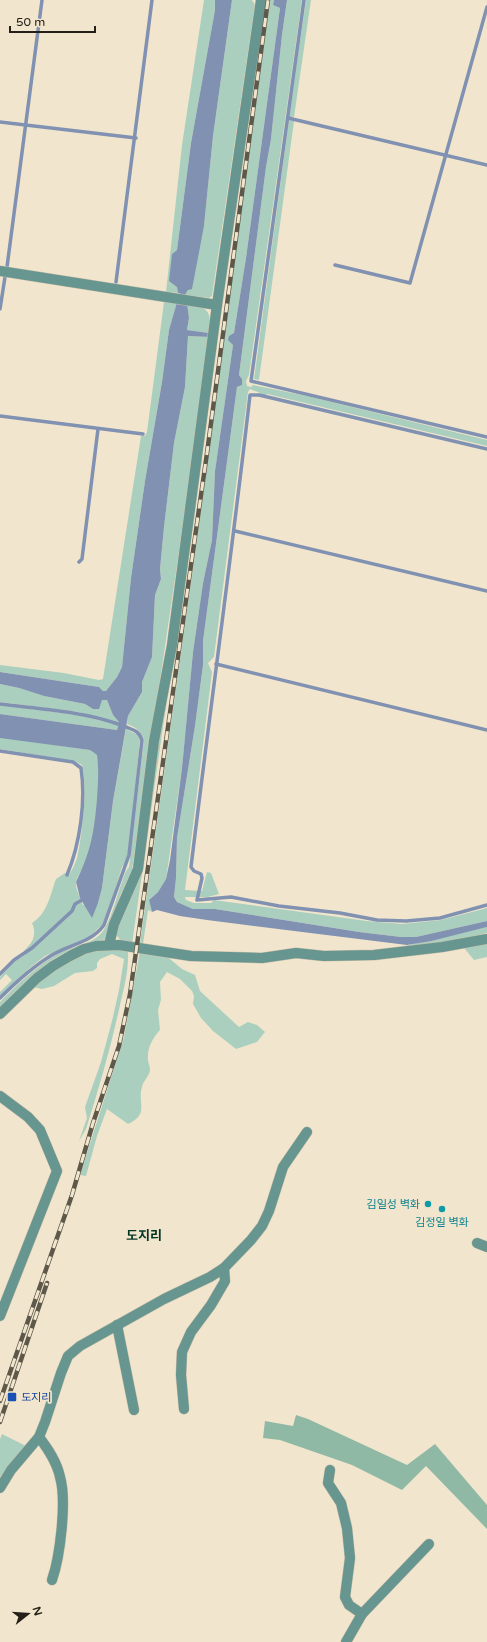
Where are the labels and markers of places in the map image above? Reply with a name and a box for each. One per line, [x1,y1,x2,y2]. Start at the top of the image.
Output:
place label: 김일성 벽화 [367,1198,420,1211]
marker: 김일성 벽화 [423,1199,433,1209]
marker: 김정일 벽화 [437,1204,447,1214]
place label: 김정일 벽화 [415,1216,469,1229]
marker: 도지리 [6,1391,18,1403]
place label: 도지리 [21,1391,51,1404]

